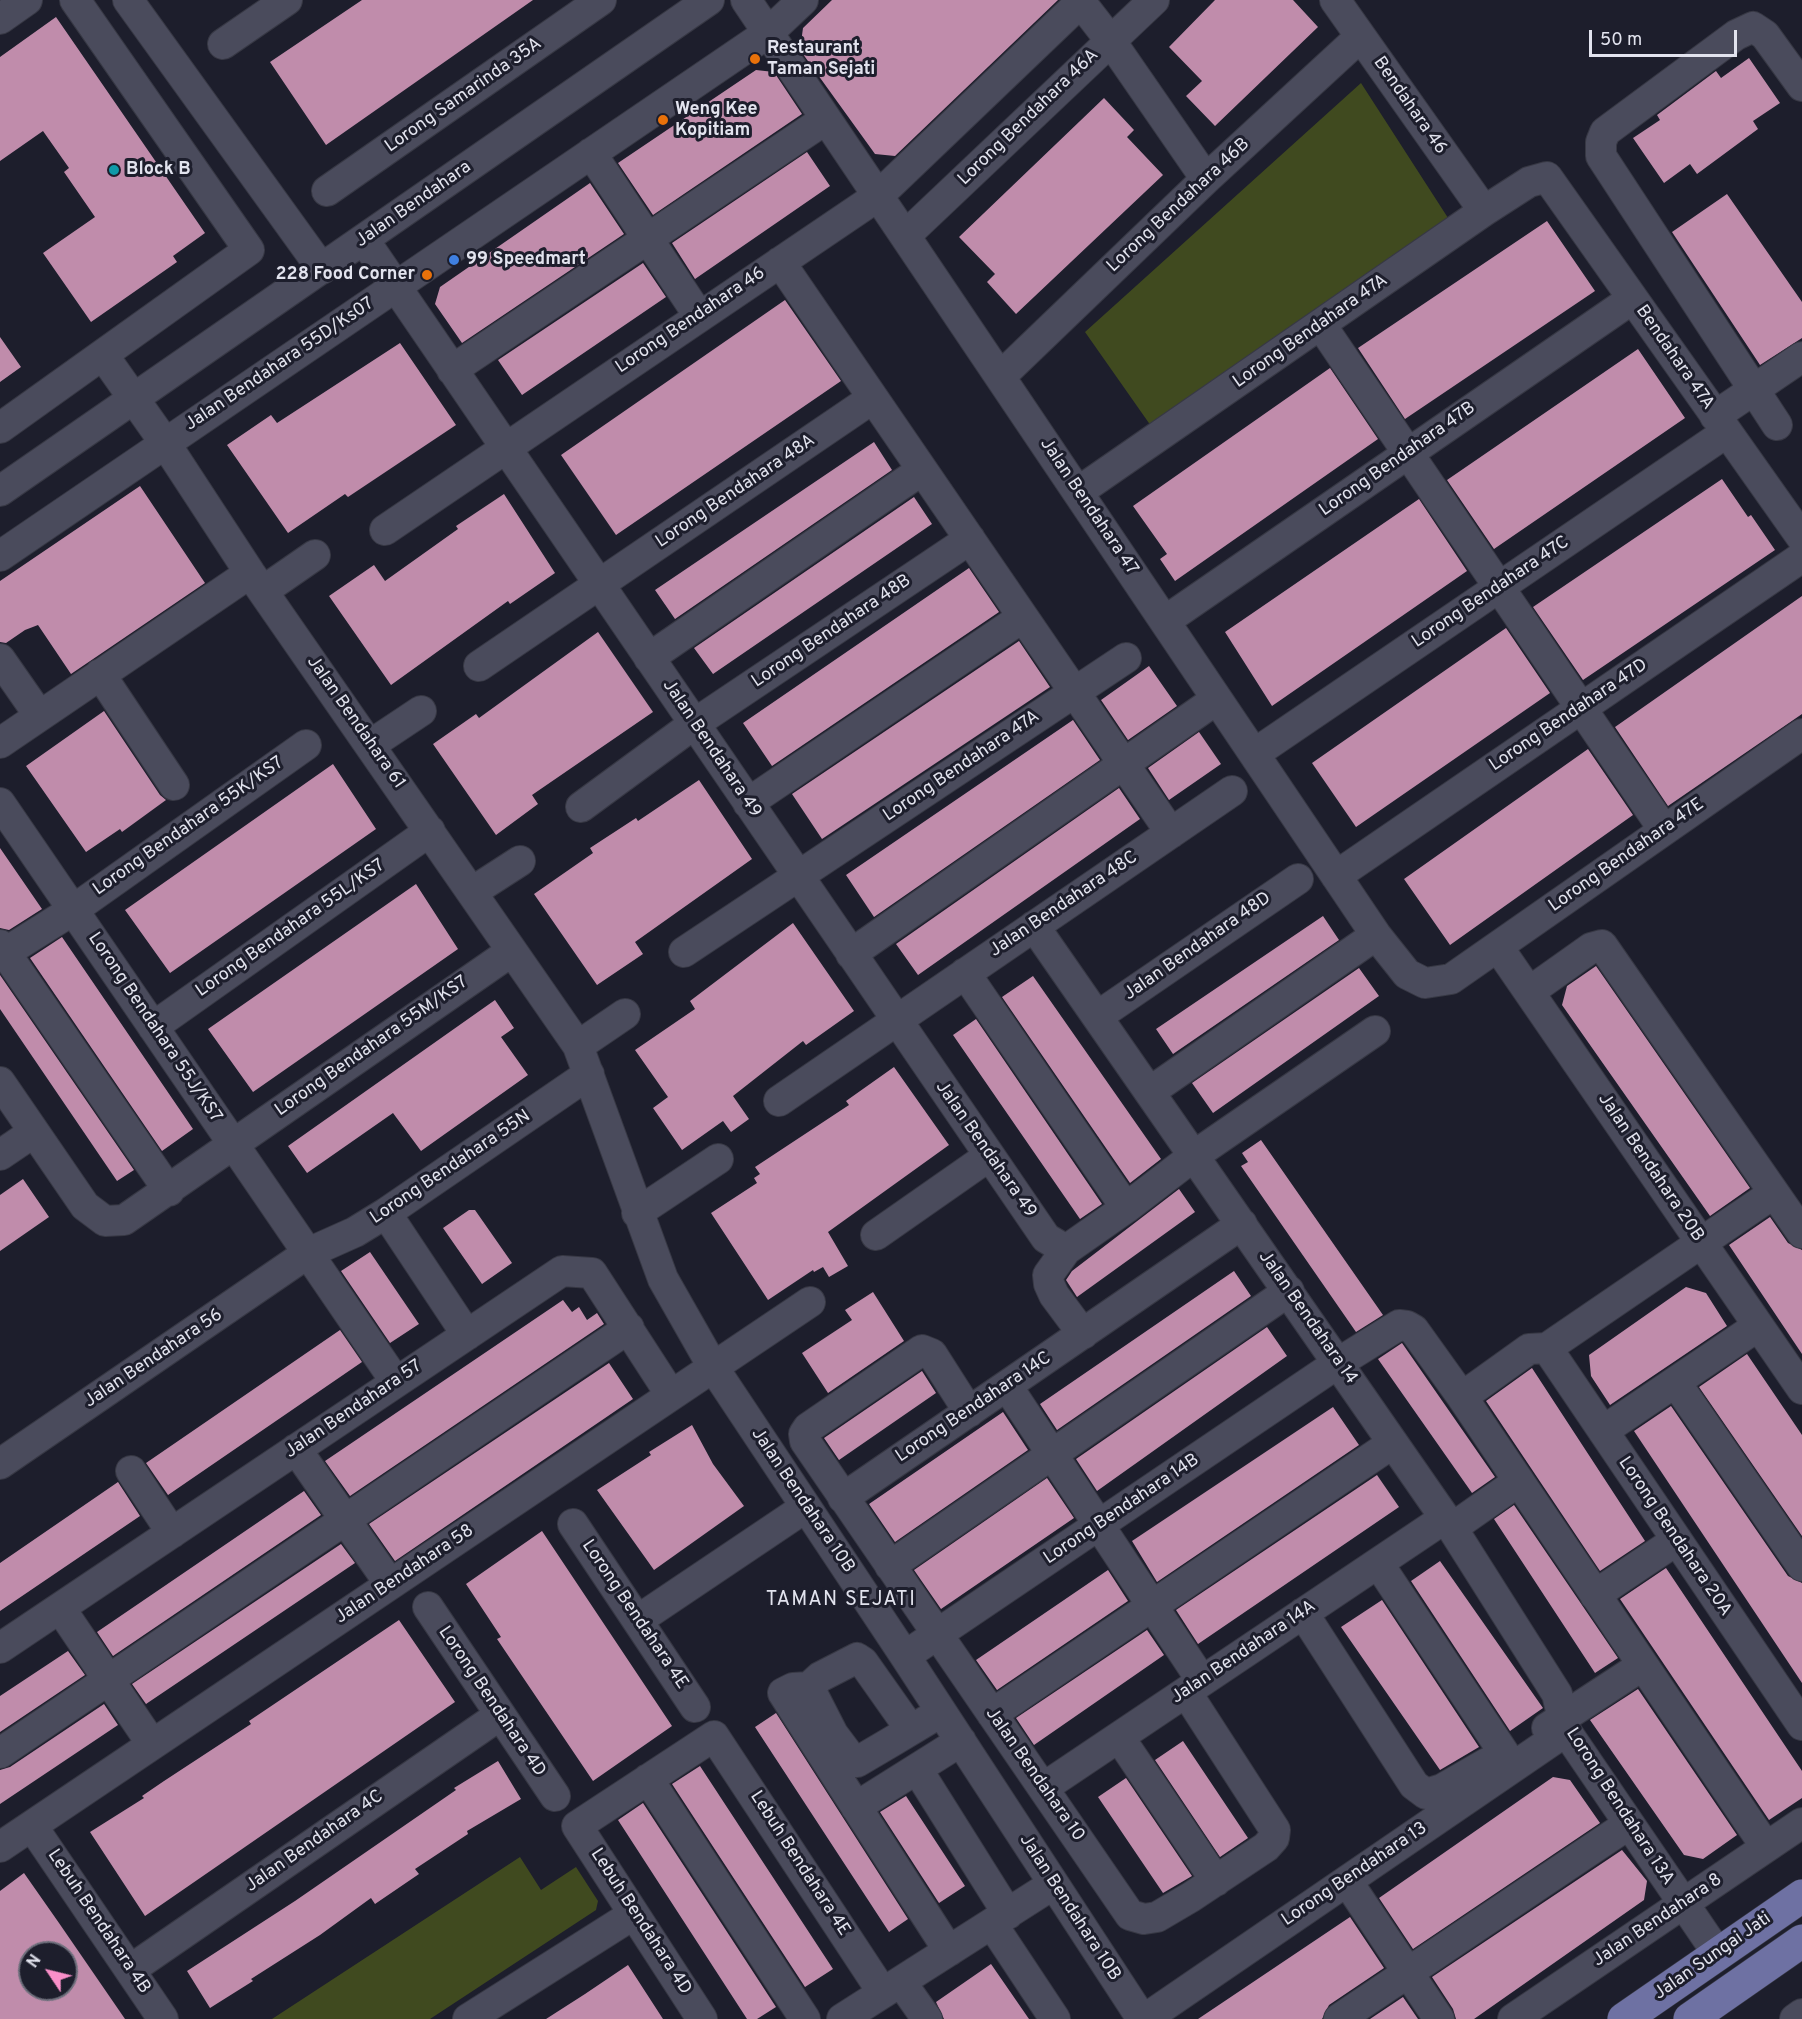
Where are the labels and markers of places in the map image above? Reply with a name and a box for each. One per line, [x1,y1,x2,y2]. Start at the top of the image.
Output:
place label: Restaurant Taman Sejati [767,38,875,80]
marker: Restaurant Taman Sejati [748,52,762,66]
place label: Weng Kee Kopitiam [675,99,758,142]
marker: Weng Kee Kopitiam [656,113,670,127]
place label: Block B [126,159,191,181]
marker: Block B [107,163,121,177]
place label: 99 Speedmart [466,249,586,271]
marker: 99 Speedmart [447,253,461,267]
place label: 228 Food Corner [276,264,415,286]
marker: 228 Food Corner [420,268,434,282]

